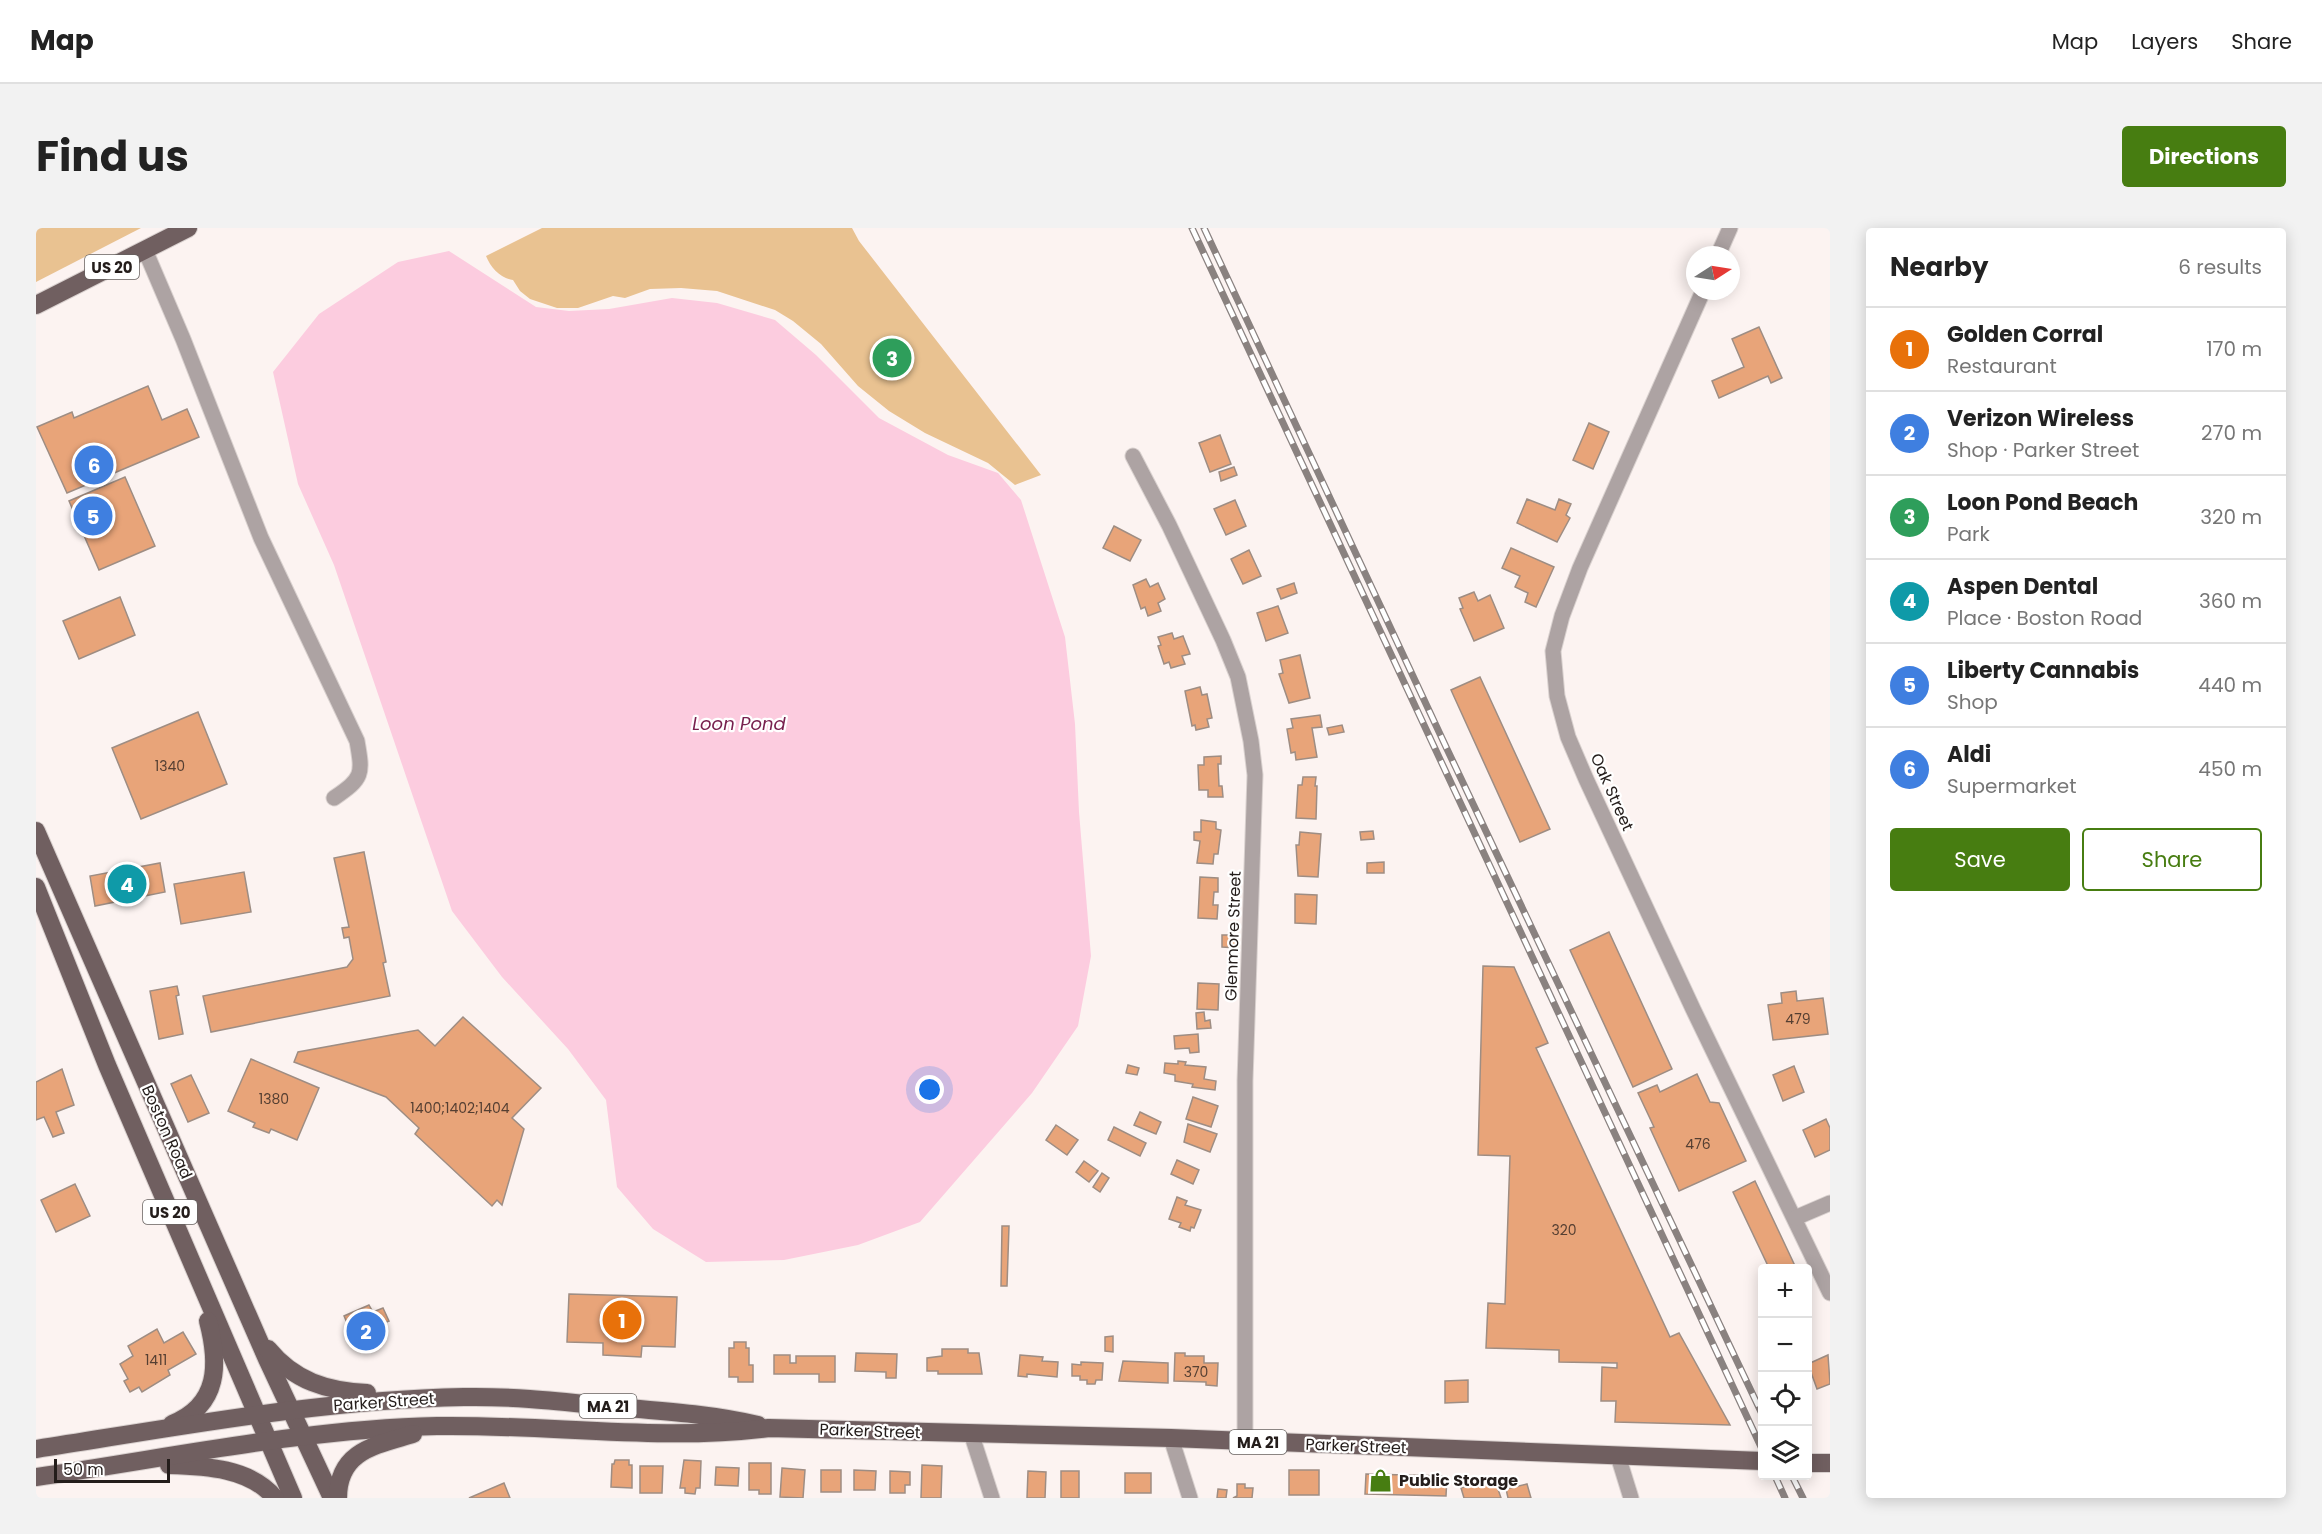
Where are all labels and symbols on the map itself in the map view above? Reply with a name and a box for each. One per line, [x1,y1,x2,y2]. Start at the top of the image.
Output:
north arrow [1686,246,1740,300]
road number: US 20 [85,255,139,279]
pin: 3 [872,336,912,380]
pin: 6 [74,442,114,488]
pin: 5 [74,494,112,538]
water label: Loon Pond [692,711,786,736]
street label: Oak Street [1585,750,1639,835]
house number: 1340 [155,756,185,776]
pin: 4 [108,862,146,906]
street label: Glenmore Street [1219,870,1247,1002]
house number: 479 [1785,1009,1811,1029]
your location [915,1075,944,1104]
street label: Boston Road [136,1081,198,1183]
house number: 1380 [259,1089,289,1109]
house number: 1400;1402;1404 [410,1098,510,1118]
house number: 476 [1685,1134,1711,1154]
road number: US 20 [143,1200,197,1224]
house number: 320 [1551,1220,1577,1240]
pin: 1 [602,1298,642,1342]
pin: 2 [346,1308,386,1354]
house number: 1411 [145,1350,167,1370]
house number: 370 [1184,1362,1208,1382]
street label: Parker Street [333,1387,436,1417]
road number: MA 21 [580,1394,636,1418]
street label: Parker Street [819,1418,921,1444]
road number: MA 21 [1230,1430,1286,1454]
street label: Parker Street [1305,1433,1407,1459]
scale bar [54,1456,170,1484]
shop icon: Public Storage [1368,1467,1394,1493]
place label: Public Storage [1399,1469,1518,1492]

